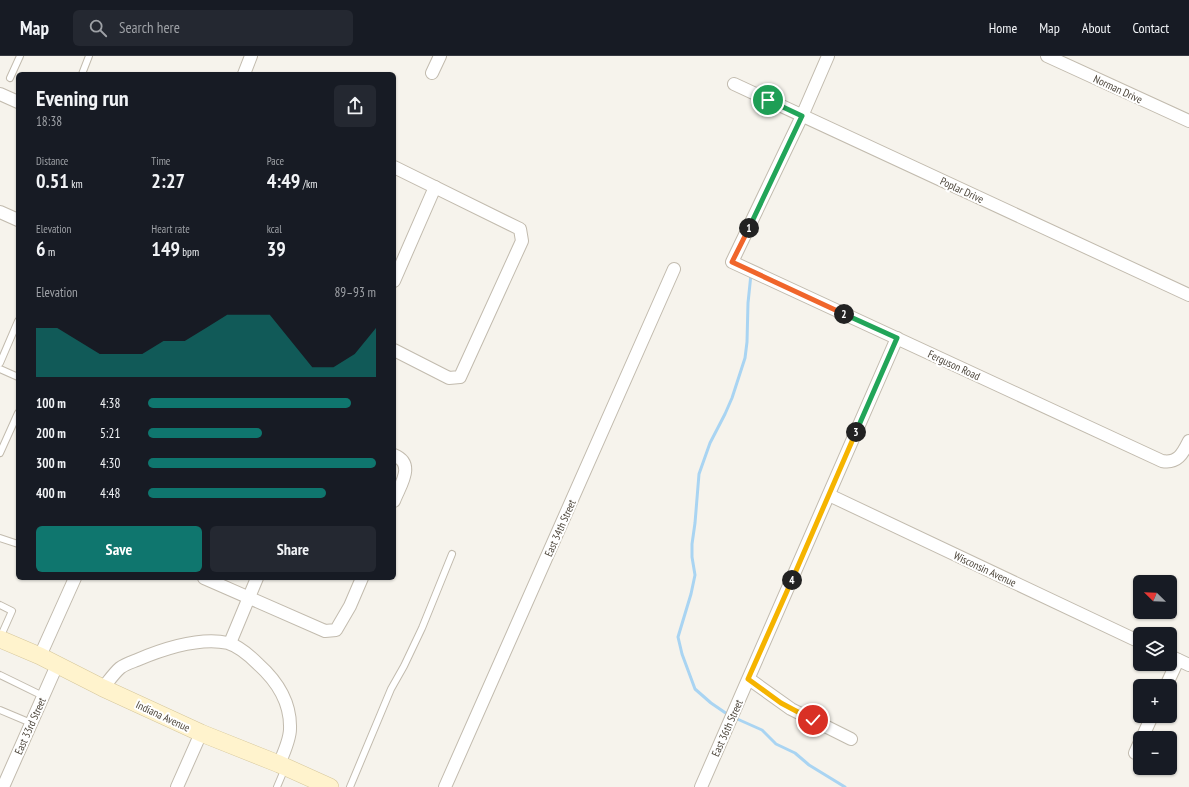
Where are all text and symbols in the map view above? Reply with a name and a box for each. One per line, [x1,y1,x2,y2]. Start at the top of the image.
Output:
search box [73,10,353,46]
text: Map [20,16,49,40]
icon: search [87,17,109,39]
text: Search here [119,18,180,37]
text: Home [989,19,1017,37]
text: Map [1039,19,1060,37]
text: About [1082,19,1111,37]
text: Contact [1133,19,1169,37]
street label: Norman Drive [1091,72,1145,107]
pin [751,83,785,117]
text: Evening run [36,84,129,112]
button: share [334,85,376,127]
icon: arrive [757,89,779,111]
text: 18:38 [36,113,62,130]
text: Distance [36,154,68,168]
text: Time [151,154,170,168]
text: Pace [267,154,284,168]
text: 0.51 [36,168,69,194]
text: 2:27 [151,168,185,194]
text: 4:49 [267,168,300,194]
street label: Poplar Drive [938,174,986,206]
text: km [69,177,83,191]
text: /km [300,177,317,191]
pin: 1 [739,218,759,238]
text: 1 [746,221,752,235]
text: Elevation [36,222,71,236]
text: Heart rate [151,222,190,236]
text: kcal [267,222,282,236]
text: 6 [36,236,46,262]
text: 149 [151,236,180,262]
text: 39 [267,236,286,262]
text: m [46,245,55,259]
text: bpm [180,245,199,259]
text: Elevation [36,284,78,301]
text: 89–93 m [334,284,376,301]
pin: 2 [834,304,854,324]
text: 2 [841,307,847,321]
street label: Ferguson Road [926,347,983,383]
text: 100 m [36,395,66,412]
text: 4:38 [100,395,120,412]
pin: 3 [846,422,866,442]
text: 200 m [36,425,66,442]
text: 5:21 [100,425,120,442]
text: 3 [853,425,859,439]
text: 300 m [36,455,66,472]
text: 4:30 [100,455,120,472]
text: 400 m [36,485,66,502]
text: 4:48 [100,485,120,502]
street label: East 34th Street [541,497,579,559]
button: Save [36,526,202,572]
button: Share [210,526,376,572]
street label: Wisconsin Avenue [951,548,1019,590]
pin: 4 [782,570,802,590]
text: 4 [789,573,795,587]
north arrow [1133,575,1177,619]
map controls [1133,575,1177,775]
button: layers [1133,627,1177,671]
button: + [1133,679,1177,723]
street label: East 33rd Street [11,695,49,757]
street label: Indiana Avenue [134,697,193,735]
street label: East 36th Street [708,697,746,759]
pin [796,703,830,737]
icon: check [802,709,824,731]
button: − [1133,731,1177,775]

